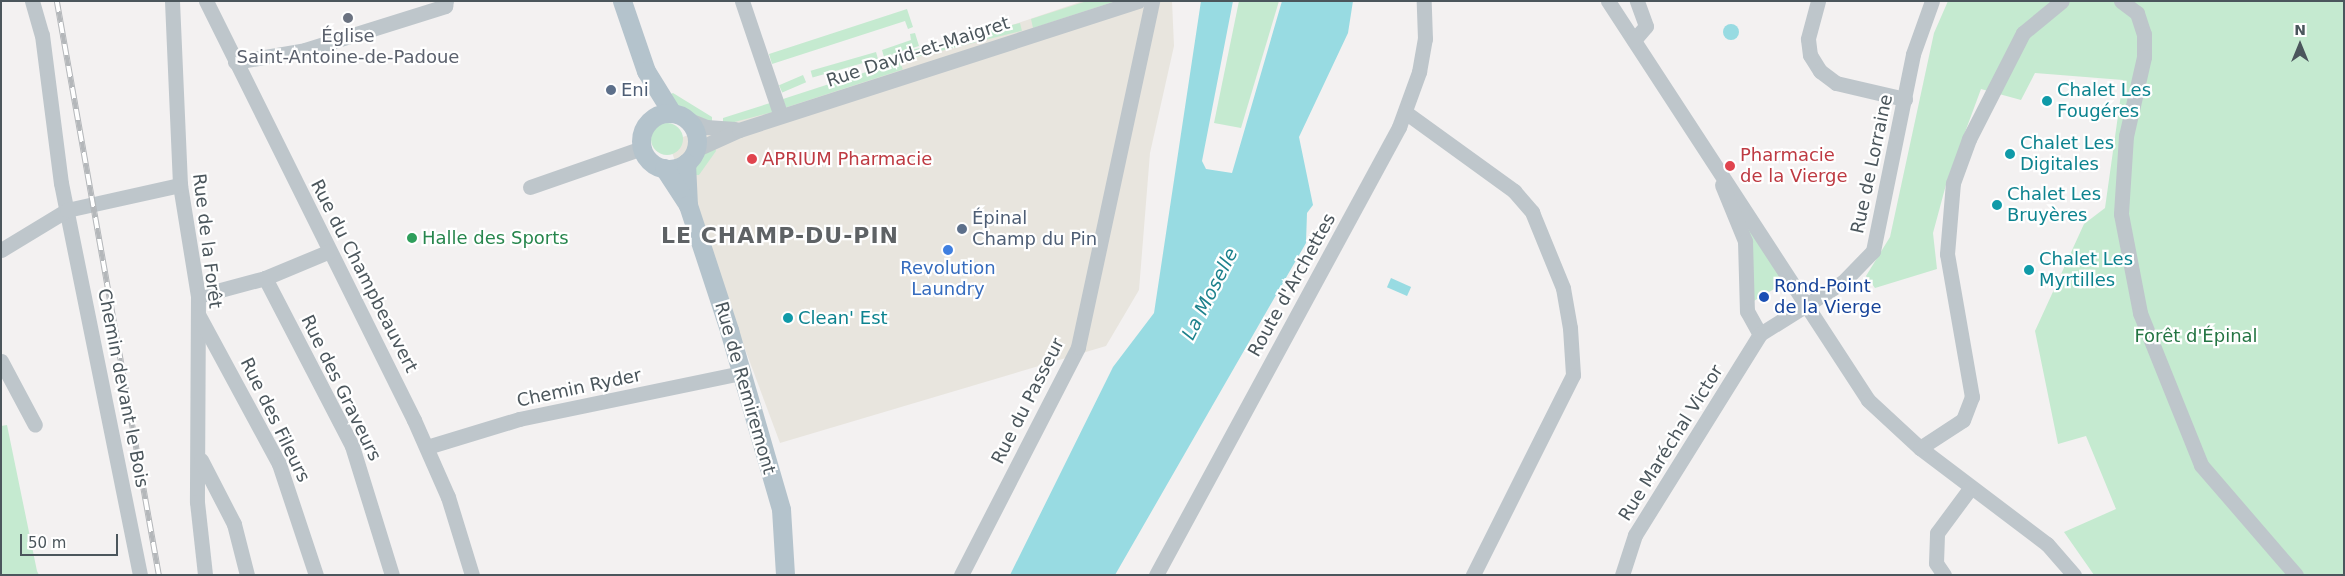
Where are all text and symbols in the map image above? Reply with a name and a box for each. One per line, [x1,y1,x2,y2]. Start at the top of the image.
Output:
marker: Église Saint-Antoine-de-Padoue [342,12,354,24]
street label: Rue David-et-Maigret [824,12,1012,92]
north arrow [2275,20,2325,70]
text: N [2294,22,2306,38]
place label: Église Saint-Antoine-de-Padoue [237,26,459,68]
place label: Eni [621,79,649,101]
place label: Chalet Les Fougéres [2057,80,2151,122]
marker: Eni [605,84,617,96]
street label: Rue de Lorraine [1847,92,1897,236]
marker: Chalet Les Fougéres [2041,95,2053,107]
place label: Chalet Les Digitales [2020,133,2114,176]
place label: Pharmacie de la Vierge [1740,145,1848,188]
place label: APRIUM Pharmacie [762,148,932,170]
marker: Chalet Les Digitales [2004,148,2016,160]
marker: APRIUM Pharmacie [746,153,758,165]
marker: Pharmacie de la Vierge [1724,160,1736,172]
street label: Rue de la Forêt [188,172,226,310]
street label: Rue du Champbeauvert [306,176,422,376]
place label: Chalet Les Bruyères [2007,184,2101,226]
marker: Chalet Les Bruyères [1991,199,2003,211]
place label: Épinal Champ du Pin [972,208,1097,250]
street label: Route d'Archettes [1244,210,1340,360]
district label: LE CHAMP-DU-PIN [659,223,901,249]
marker: Épinal Champ du Pin [956,223,968,235]
place label: Halle des Sports [422,227,569,249]
marker: Halle des Sports [406,232,418,244]
marker: Revolution Laundry [942,244,954,256]
water label: La Moselle [1177,244,1243,344]
place label: Chalet Les Myrtilles [2039,249,2133,292]
place label: Revolution Laundry [900,258,996,300]
marker: Chalet Les Myrtilles [2023,264,2035,276]
place label: Rond-Point de la Vierge [1774,276,1882,318]
street label: Chemin devant le Bois [93,286,153,490]
marker: Rond-Point de la Vierge [1758,291,1770,303]
street label: Rue de Remiremont [710,299,780,477]
place label: Clean' Est [798,307,888,329]
street label: Rue des Graveurs [296,311,386,465]
marker: Clean' Est [782,312,794,324]
park label: Forêt d'Épinal [2134,325,2258,347]
street label: Rue du Passeur [987,335,1069,467]
street label: Rue des Fileurs [236,354,314,486]
street label: Rue Maréchal Victor [1614,361,1728,525]
street label: Chemin Ryder [515,364,643,412]
scale bar [22,524,120,556]
text: 50 m [28,534,66,552]

